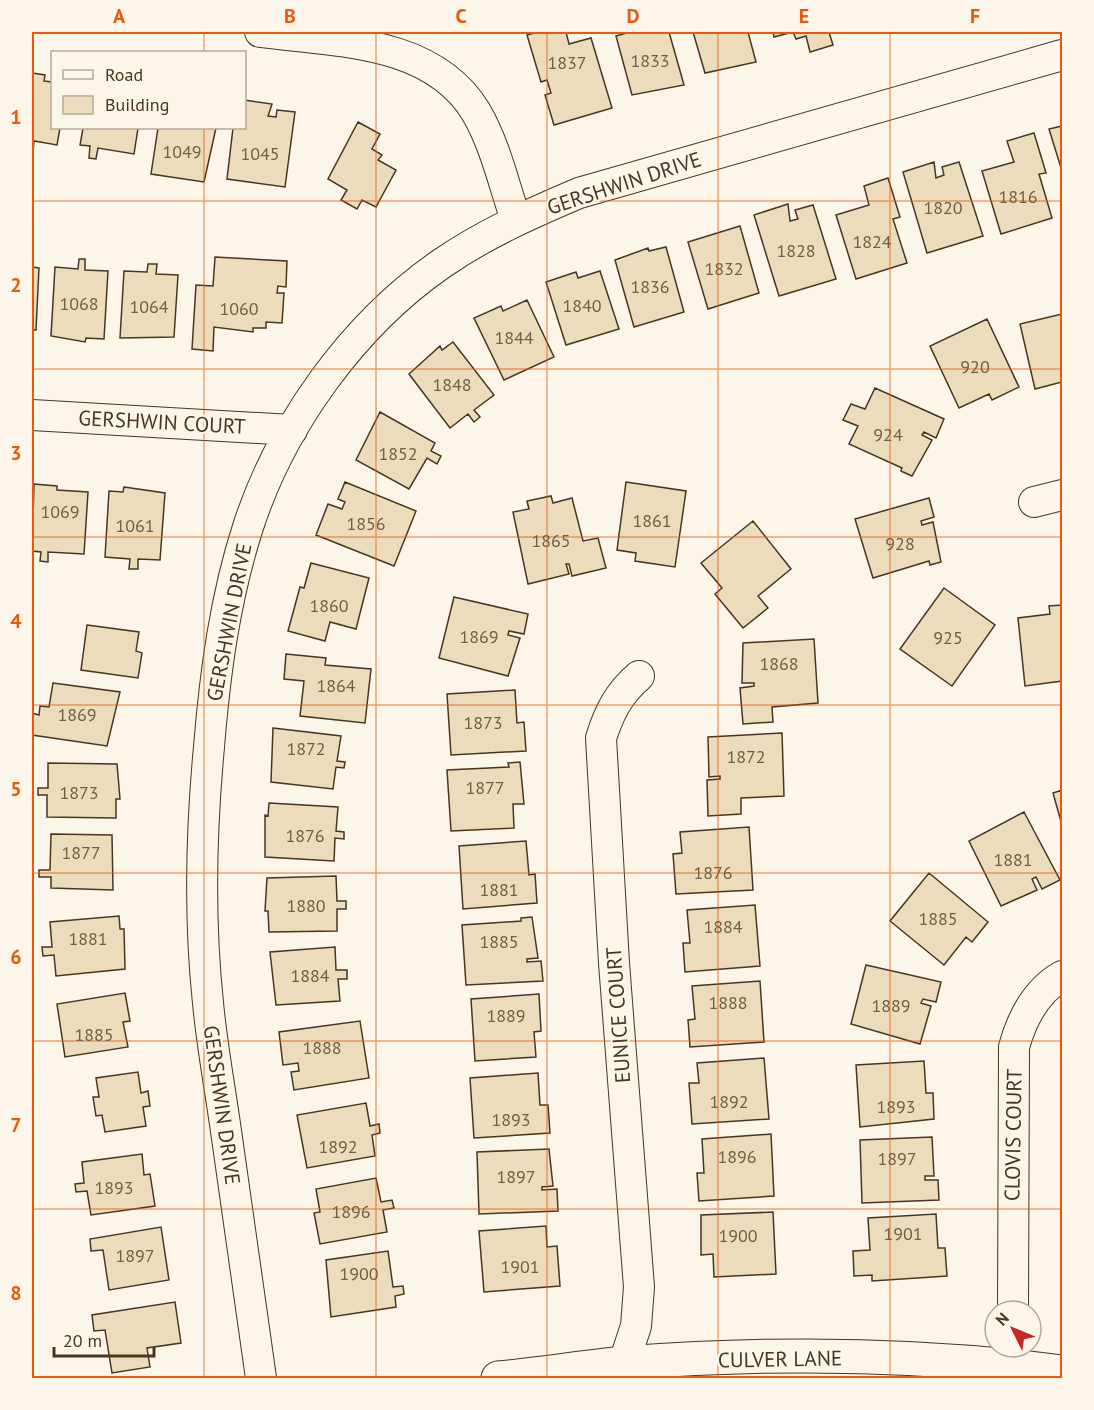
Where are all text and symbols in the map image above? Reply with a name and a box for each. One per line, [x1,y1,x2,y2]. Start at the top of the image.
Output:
text: A [113,3,126,29]
text: B [284,3,296,29]
text: C [455,3,467,29]
text: D [627,3,640,29]
text: E [799,3,809,29]
text: F [970,3,980,29]
house number: 1833 [630,49,670,72]
legend [51,51,246,129]
house number: 1837 [547,51,587,74]
text: Road [105,63,143,86]
text: Building [105,93,169,116]
text: 1 [10,104,22,130]
house number: 1049 [162,140,202,163]
house number: 1045 [240,142,280,165]
street label: GERSHWIN DRIVE [543,145,705,221]
house number: 1816 [998,185,1038,208]
house number: 1820 [923,196,963,219]
house number: 1824 [852,230,892,253]
house number: 1828 [776,239,816,262]
house number: 1832 [704,257,744,280]
text: 2 [10,272,22,298]
house number: 1836 [630,275,670,298]
house number: 1068 [59,292,99,315]
house number: 1840 [562,294,602,317]
house number: 1064 [129,295,169,318]
house number: 1060 [219,297,259,320]
house number: 1844 [494,326,534,349]
house number: 920 [960,355,990,378]
house number: 1848 [432,373,472,396]
street label: GERSHWIN COURT [78,404,247,440]
house number: 924 [873,423,903,446]
text: 3 [10,440,22,466]
house number: 1852 [378,442,418,465]
house number: 1069 [40,500,80,523]
house number: 1861 [632,509,672,532]
house number: 1856 [346,512,386,535]
house number: 1061 [115,514,155,537]
house number: 1865 [531,529,571,552]
house number: 928 [885,532,915,555]
street label: GERSHWIN DRIVE [200,541,258,703]
house number: 1860 [309,594,349,617]
text: 4 [10,608,22,634]
house number: 1869 [459,625,499,648]
house number: 925 [933,626,963,649]
house number: 1868 [759,652,799,675]
house number: 1864 [316,674,356,697]
house number: 1869 [57,703,97,726]
house number: 1873 [463,711,503,734]
house number: 1872 [286,737,326,760]
house number: 1872 [726,745,766,768]
text: 5 [10,776,22,802]
house number: 1877 [465,776,505,799]
house number: 1873 [59,781,99,804]
house number: 1876 [285,824,325,847]
house number: 1877 [61,841,101,864]
house number: 1881 [993,848,1033,871]
house number: 1876 [693,861,733,884]
house number: 1881 [479,878,519,901]
house number: 1880 [286,894,326,917]
house number: 1885 [918,907,958,930]
house number: 1884 [703,915,743,938]
house number: 1881 [68,927,108,950]
house number: 1885 [479,930,519,953]
text: 6 [10,944,22,970]
street label: EUNICE COURT [600,946,636,1084]
house number: 1884 [290,964,330,987]
house number: 1888 [708,991,748,1014]
house number: 1889 [871,994,911,1017]
house number: 1889 [486,1004,526,1027]
house number: 1885 [74,1023,114,1046]
street label: GERSHWIN DRIVE [197,1024,247,1186]
house number: 1888 [302,1036,342,1059]
street label: CLOVIS COURT [998,1068,1028,1201]
house number: 1892 [709,1090,749,1113]
house number: 1893 [876,1095,916,1118]
house number: 1893 [491,1108,531,1131]
text: 7 [10,1112,22,1138]
house number: 1892 [318,1135,358,1158]
house number: 1896 [717,1145,757,1168]
house number: 1897 [877,1147,917,1170]
house number: 1897 [496,1165,536,1188]
house number: 1893 [94,1176,134,1199]
house number: 1896 [331,1200,371,1223]
house number: 1901 [883,1222,923,1245]
house number: 1900 [718,1224,758,1247]
house number: 1897 [115,1244,155,1267]
house number: 1901 [500,1255,540,1278]
house number: 1900 [339,1262,379,1285]
text: 8 [10,1280,22,1306]
north arrow [983,1299,1043,1359]
text: N [991,1308,1013,1329]
scale bar [54,1320,154,1358]
text: 20 m [63,1329,102,1352]
street label: CULVER LANE [718,1344,842,1374]

